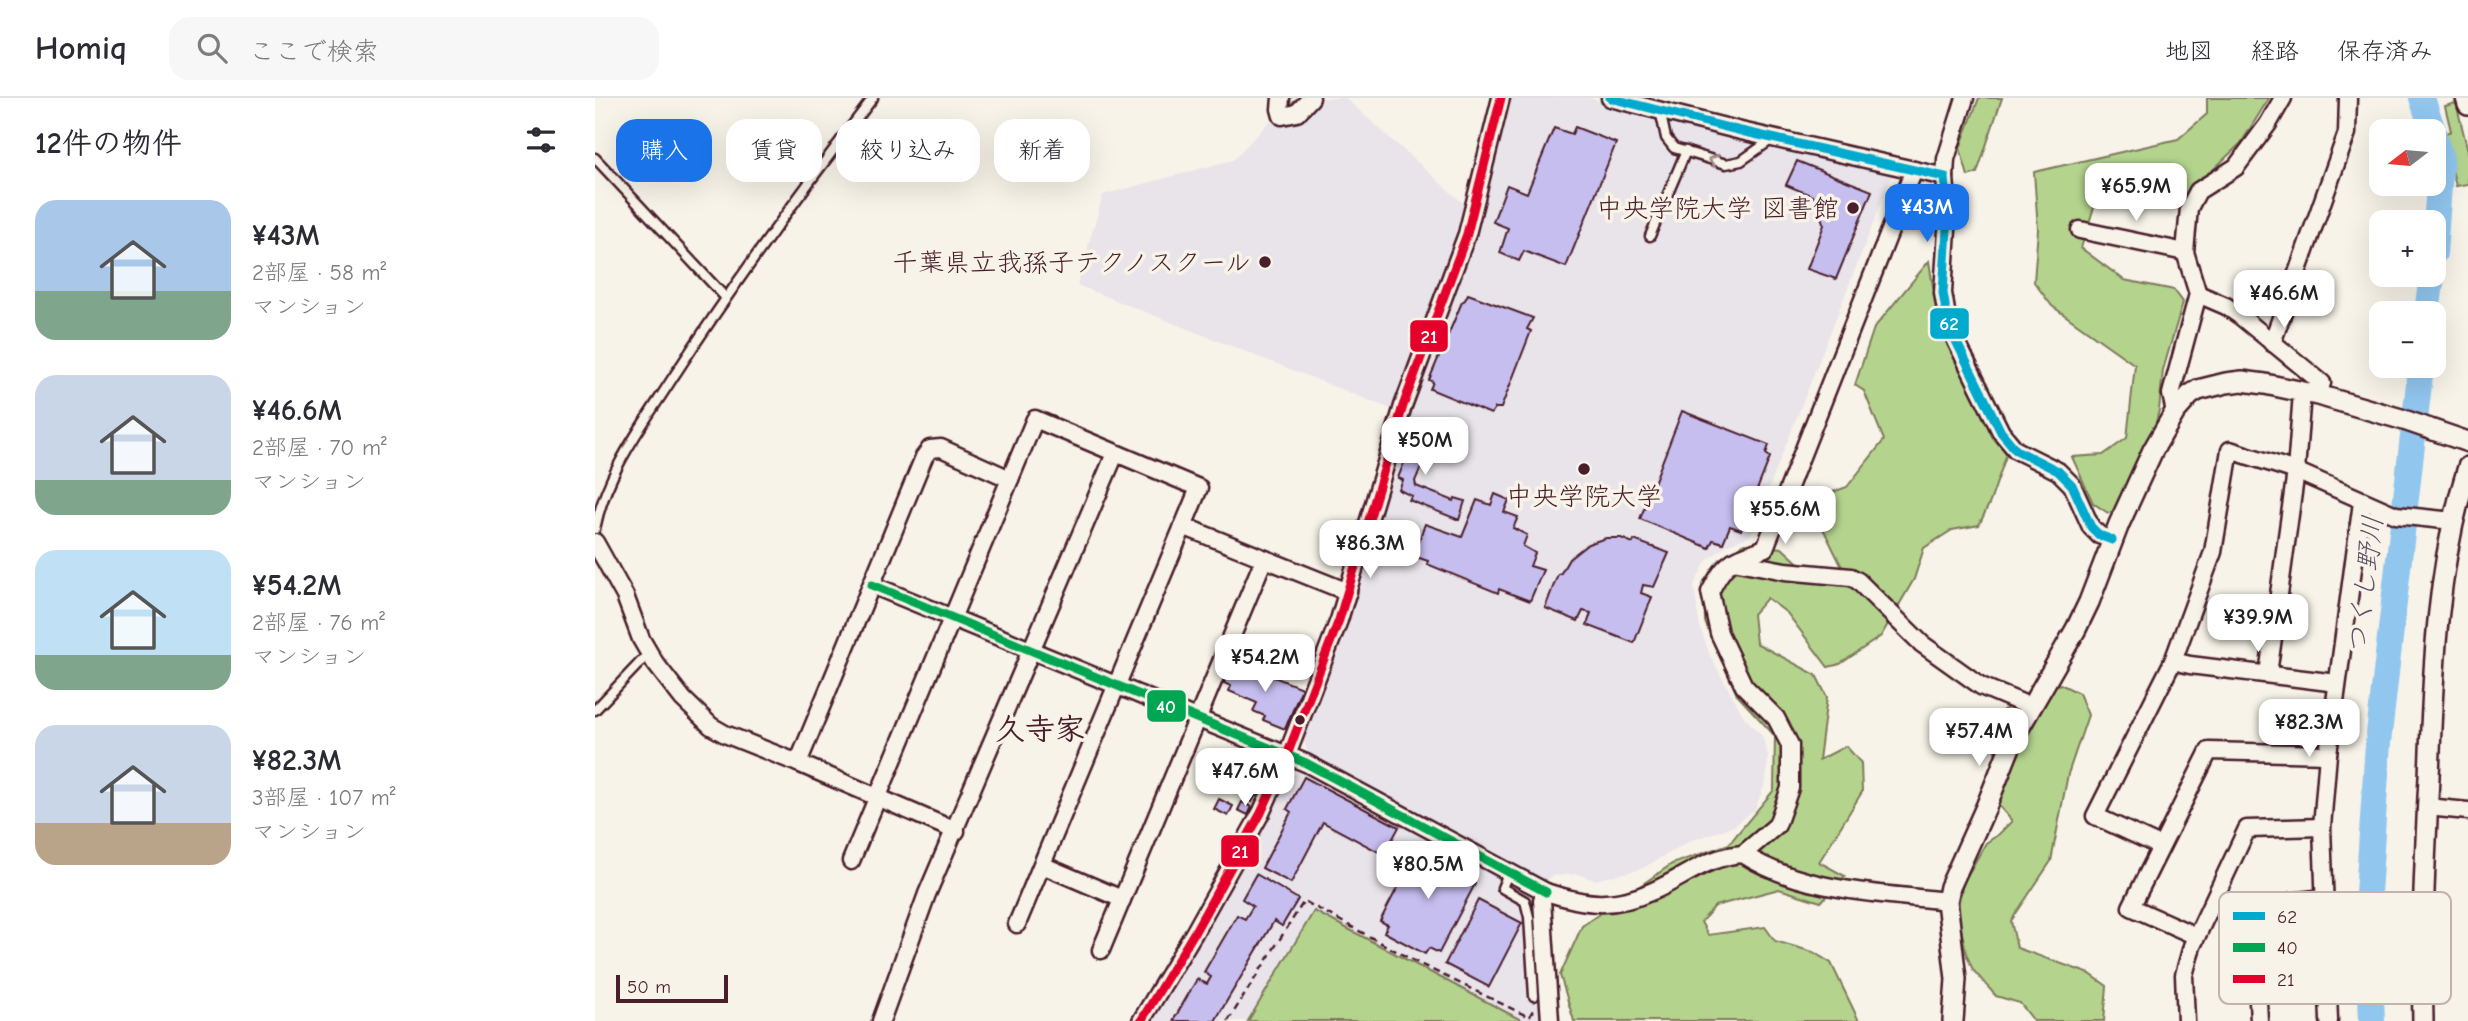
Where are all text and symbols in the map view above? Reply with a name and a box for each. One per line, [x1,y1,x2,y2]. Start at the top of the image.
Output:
search box [169,17,659,80]
text: Homiq [35,29,127,67]
icon: search [193,29,231,67]
text: ここで検索 [249,37,379,67]
text: 地図 [2165,37,2213,65]
text: 経路 [2251,37,2299,65]
text: 保存済み [2337,37,2433,65]
chip: 購入 [616,119,712,182]
chip: 賃貸 [726,119,822,182]
chip: 絞り込み [836,119,980,182]
chip: 新着 [994,119,1090,182]
north arrow [2369,119,2447,196]
map controls [2369,119,2446,378]
icon: filters [522,121,560,159]
text: 12件の物件 [35,126,182,161]
one-way arrow [1707,153,1719,168]
pin: ¥65.9M [2079,164,2193,223]
text: ¥65.9M [2101,172,2171,199]
pin: ¥43M [1886,184,1968,244]
text: ¥43M [1901,193,1953,220]
place label: 中央学院大学 図書館 [1596,194,1839,224]
marker: 中央学院大学 図書館 [1845,200,1861,216]
button: + [2369,210,2446,287]
text: ¥43M [252,218,320,253]
icon: home [91,228,175,312]
place label: 千葉県立我孫子テクノスクール [892,248,1251,278]
marker: 千葉県立我孫子テクノスクール [1257,254,1273,270]
text: 2部屋 · 58 m² [252,259,386,286]
pin: ¥46.6M [2227,271,2341,330]
text: ¥46.6M [2250,279,2318,306]
text: マンション [252,293,366,320]
button: − [2369,301,2446,378]
line badge: 62 [1929,307,1970,340]
text: 62 [1939,313,1959,335]
line badge: 21 [1409,319,1449,353]
text: 21 [1421,326,1437,348]
text: ¥46.6M [252,393,342,428]
icon: home [91,403,175,487]
pin: ¥50M [1384,418,1466,477]
text: ¥50M [1397,426,1453,453]
text: 2部屋 · 70 m² [252,434,387,461]
marker: 中央学院大学 [1576,461,1592,477]
text: マンション [252,468,366,495]
place label: 中央学院大学 [1506,482,1662,512]
pin: ¥55.6M [1728,486,1842,546]
text: ¥55.6M [1750,495,1820,522]
water label: つくし野川 [2341,514,2389,657]
pin: ¥86.3M [1313,520,1427,580]
text: ¥86.3M [1335,529,1405,556]
text: ¥54.2M [252,568,341,603]
icon: home [91,578,175,662]
pin: ¥39.9M [2201,594,2315,654]
text: ¥39.9M [2223,603,2293,630]
text: 2部屋 · 76 m² [252,609,385,636]
pin: ¥54.2M [1208,634,1322,694]
text: マンション [252,643,366,670]
text: ¥54.2M [1231,643,1299,670]
line badge: 40 [1146,689,1187,723]
text: 40 [1156,696,1176,718]
pin: ¥82.3M [2252,700,2366,759]
pin: ¥57.4M [1922,708,2036,768]
text: ¥82.3M [2275,708,2343,735]
district label: 久寺家 [995,712,1085,747]
unlabelled marker [1293,713,1307,727]
text: ¥57.4M [1945,717,2013,744]
text: ¥82.3M [252,743,341,778]
pin: ¥47.6M [1188,748,1302,808]
icon: home [91,753,175,837]
text: ¥47.6M [1211,757,1279,784]
text: 3部屋 · 107 m² [252,784,395,811]
text: マンション [252,818,366,845]
line badge: 21 [1220,834,1260,868]
text: 21 [1232,841,1248,863]
pin: ¥80.5M [1371,842,1485,901]
text: ¥80.5M [1392,850,1464,877]
legend [2219,892,2451,1004]
text: 62 [2277,906,2297,928]
text: 40 [2277,937,2298,959]
text: 21 [2277,969,2294,991]
scale bar [616,972,728,1004]
text: 50 m [627,976,671,998]

